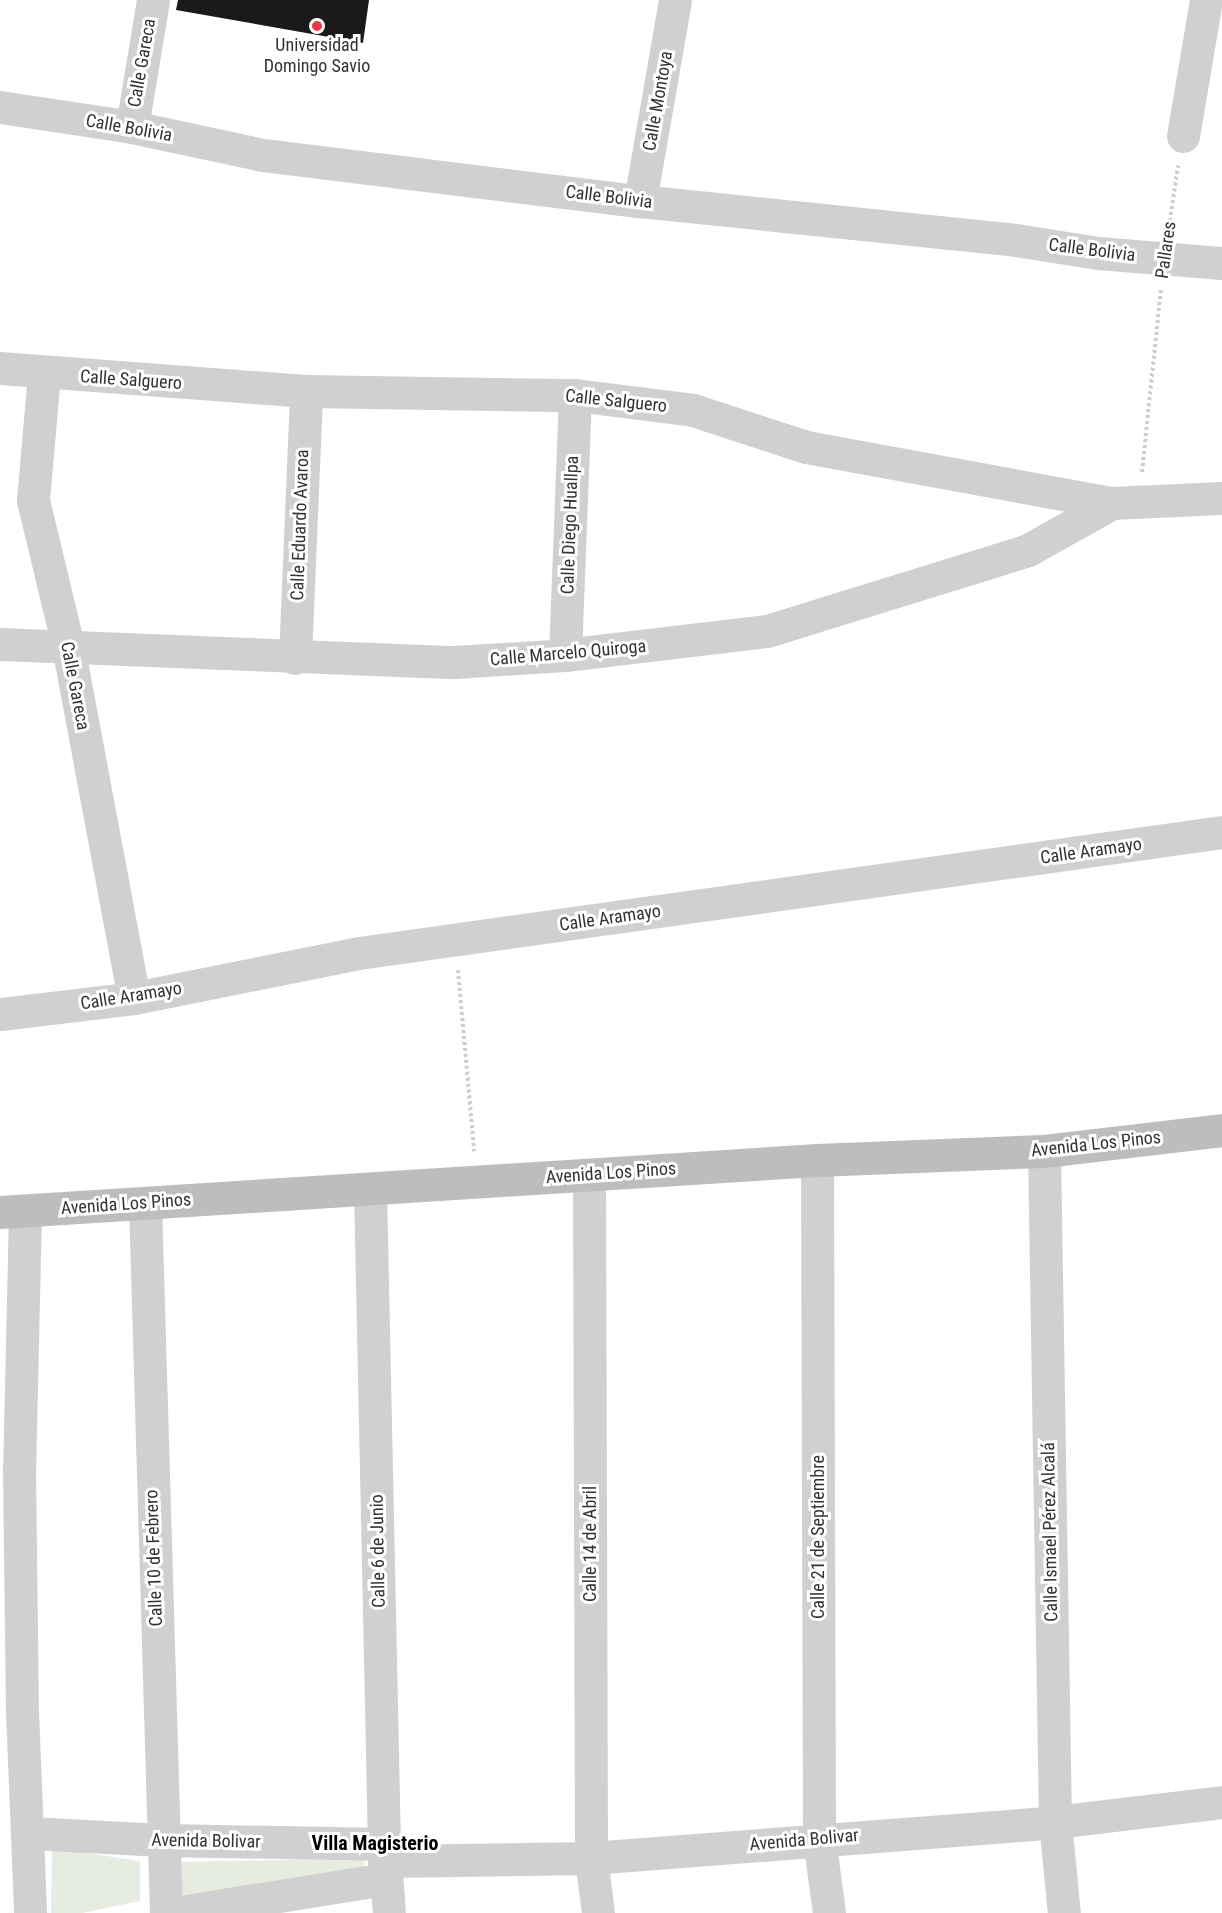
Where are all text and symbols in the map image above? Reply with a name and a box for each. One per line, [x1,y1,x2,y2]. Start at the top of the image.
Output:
street label: Calle Gareca [124,17,160,109]
marker: Universidad Domingo Savio [310,19,324,33]
place label: Universidad Domingo Savio [264,35,370,78]
street label: Calle Montoya [639,49,677,153]
street label: Calle Bolivia [84,110,174,146]
street label: Calle Bolivia [564,181,654,213]
street label: Pallares [1151,220,1181,280]
street label: Calle Bolivia [1047,234,1137,266]
street label: Calle Salguero [79,366,183,394]
street label: Calle Salguero [564,385,668,417]
street label: Calle Eduardo Avaroa [287,449,313,601]
street label: Calle Diego Huallpa [557,455,583,595]
street label: Calle Marcelo Quiroga [489,635,647,671]
street label: Calle Gareca [56,640,94,732]
street label: Calle Aramayo [1039,833,1143,869]
street label: Calle Aramayo [558,900,662,936]
street label: Calle Aramayo [79,977,183,1015]
street label: Avenida Los Pinos [1030,1126,1162,1162]
street label: Avenida Los Pinos [545,1158,677,1188]
street label: Avenida Los Pinos [60,1189,192,1219]
street label: Calle Ismael Pérez Alcalá [1038,1442,1062,1622]
street label: Calle 21 de Septiembre [807,1455,829,1619]
street label: Calle 14 de Abril [579,1486,601,1602]
street label: Calle 10 de Febrero [141,1489,167,1627]
street label: Calle 6 de Junio [366,1494,390,1608]
street label: Avenida Bolivar [749,1824,859,1856]
street label: Avenida Bolivar [151,1829,261,1853]
district label: Villa Magisterio [312,1831,438,1855]

